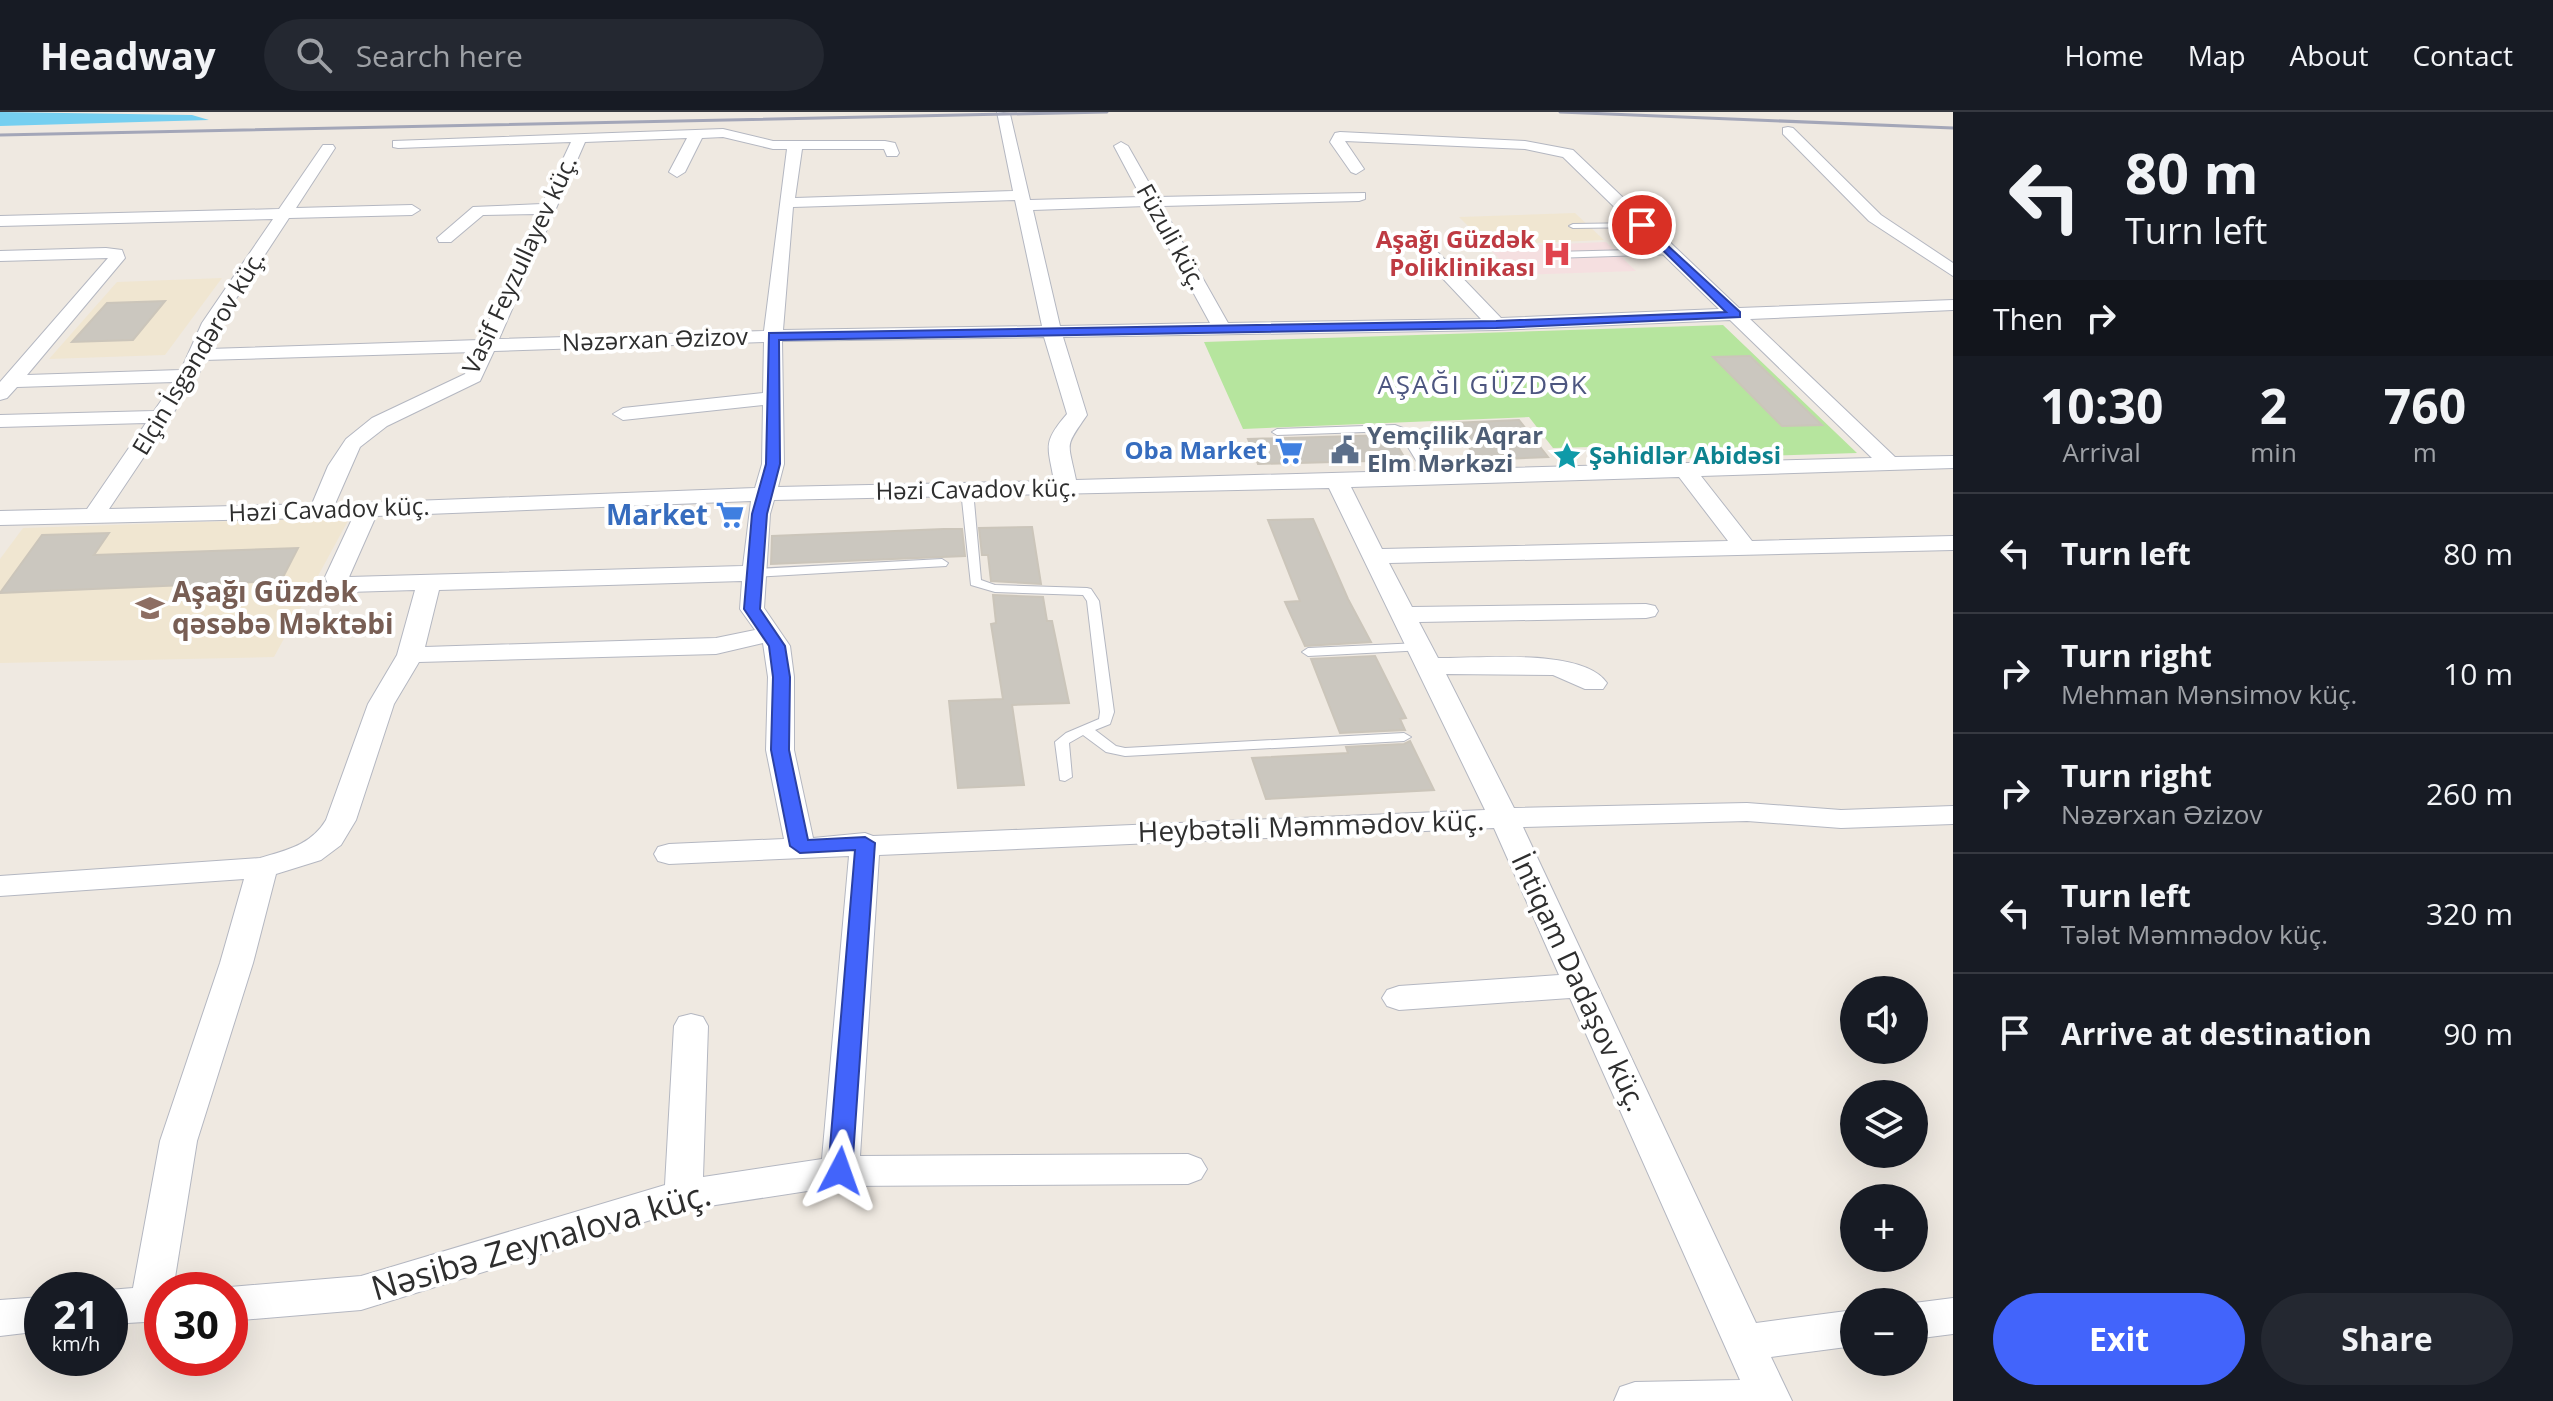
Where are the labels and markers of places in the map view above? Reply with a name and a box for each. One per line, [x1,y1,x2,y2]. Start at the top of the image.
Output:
pin [1608,191,1676,259]
place label: Aşağı Güzdək Poliklinikası [1376,222,1535,283]
hospital icon: Aşağı Güzdək Poliklinikası [1542,239,1572,269]
place label: Yemçilik Aqrar Elm Mərkəzi [1367,418,1543,479]
place label: Oba Market [1124,433,1267,466]
public building icon: Yemçilik Aqrar Elm Mərkəzi [1330,435,1360,465]
supermarket icon: Oba Market [1274,436,1304,466]
place label: Şəhidlər Abidəsi [1589,438,1781,471]
place icon: Şəhidlər Abidəsi [1552,441,1582,471]
place label: Market [606,495,708,533]
supermarket icon: Market [715,500,745,530]
place label: Aşağı Güzdək qəsəbə Məktəbi [172,572,394,642]
school or university icon: Aşağı Güzdək qəsəbə Məktəbi [135,593,165,623]

